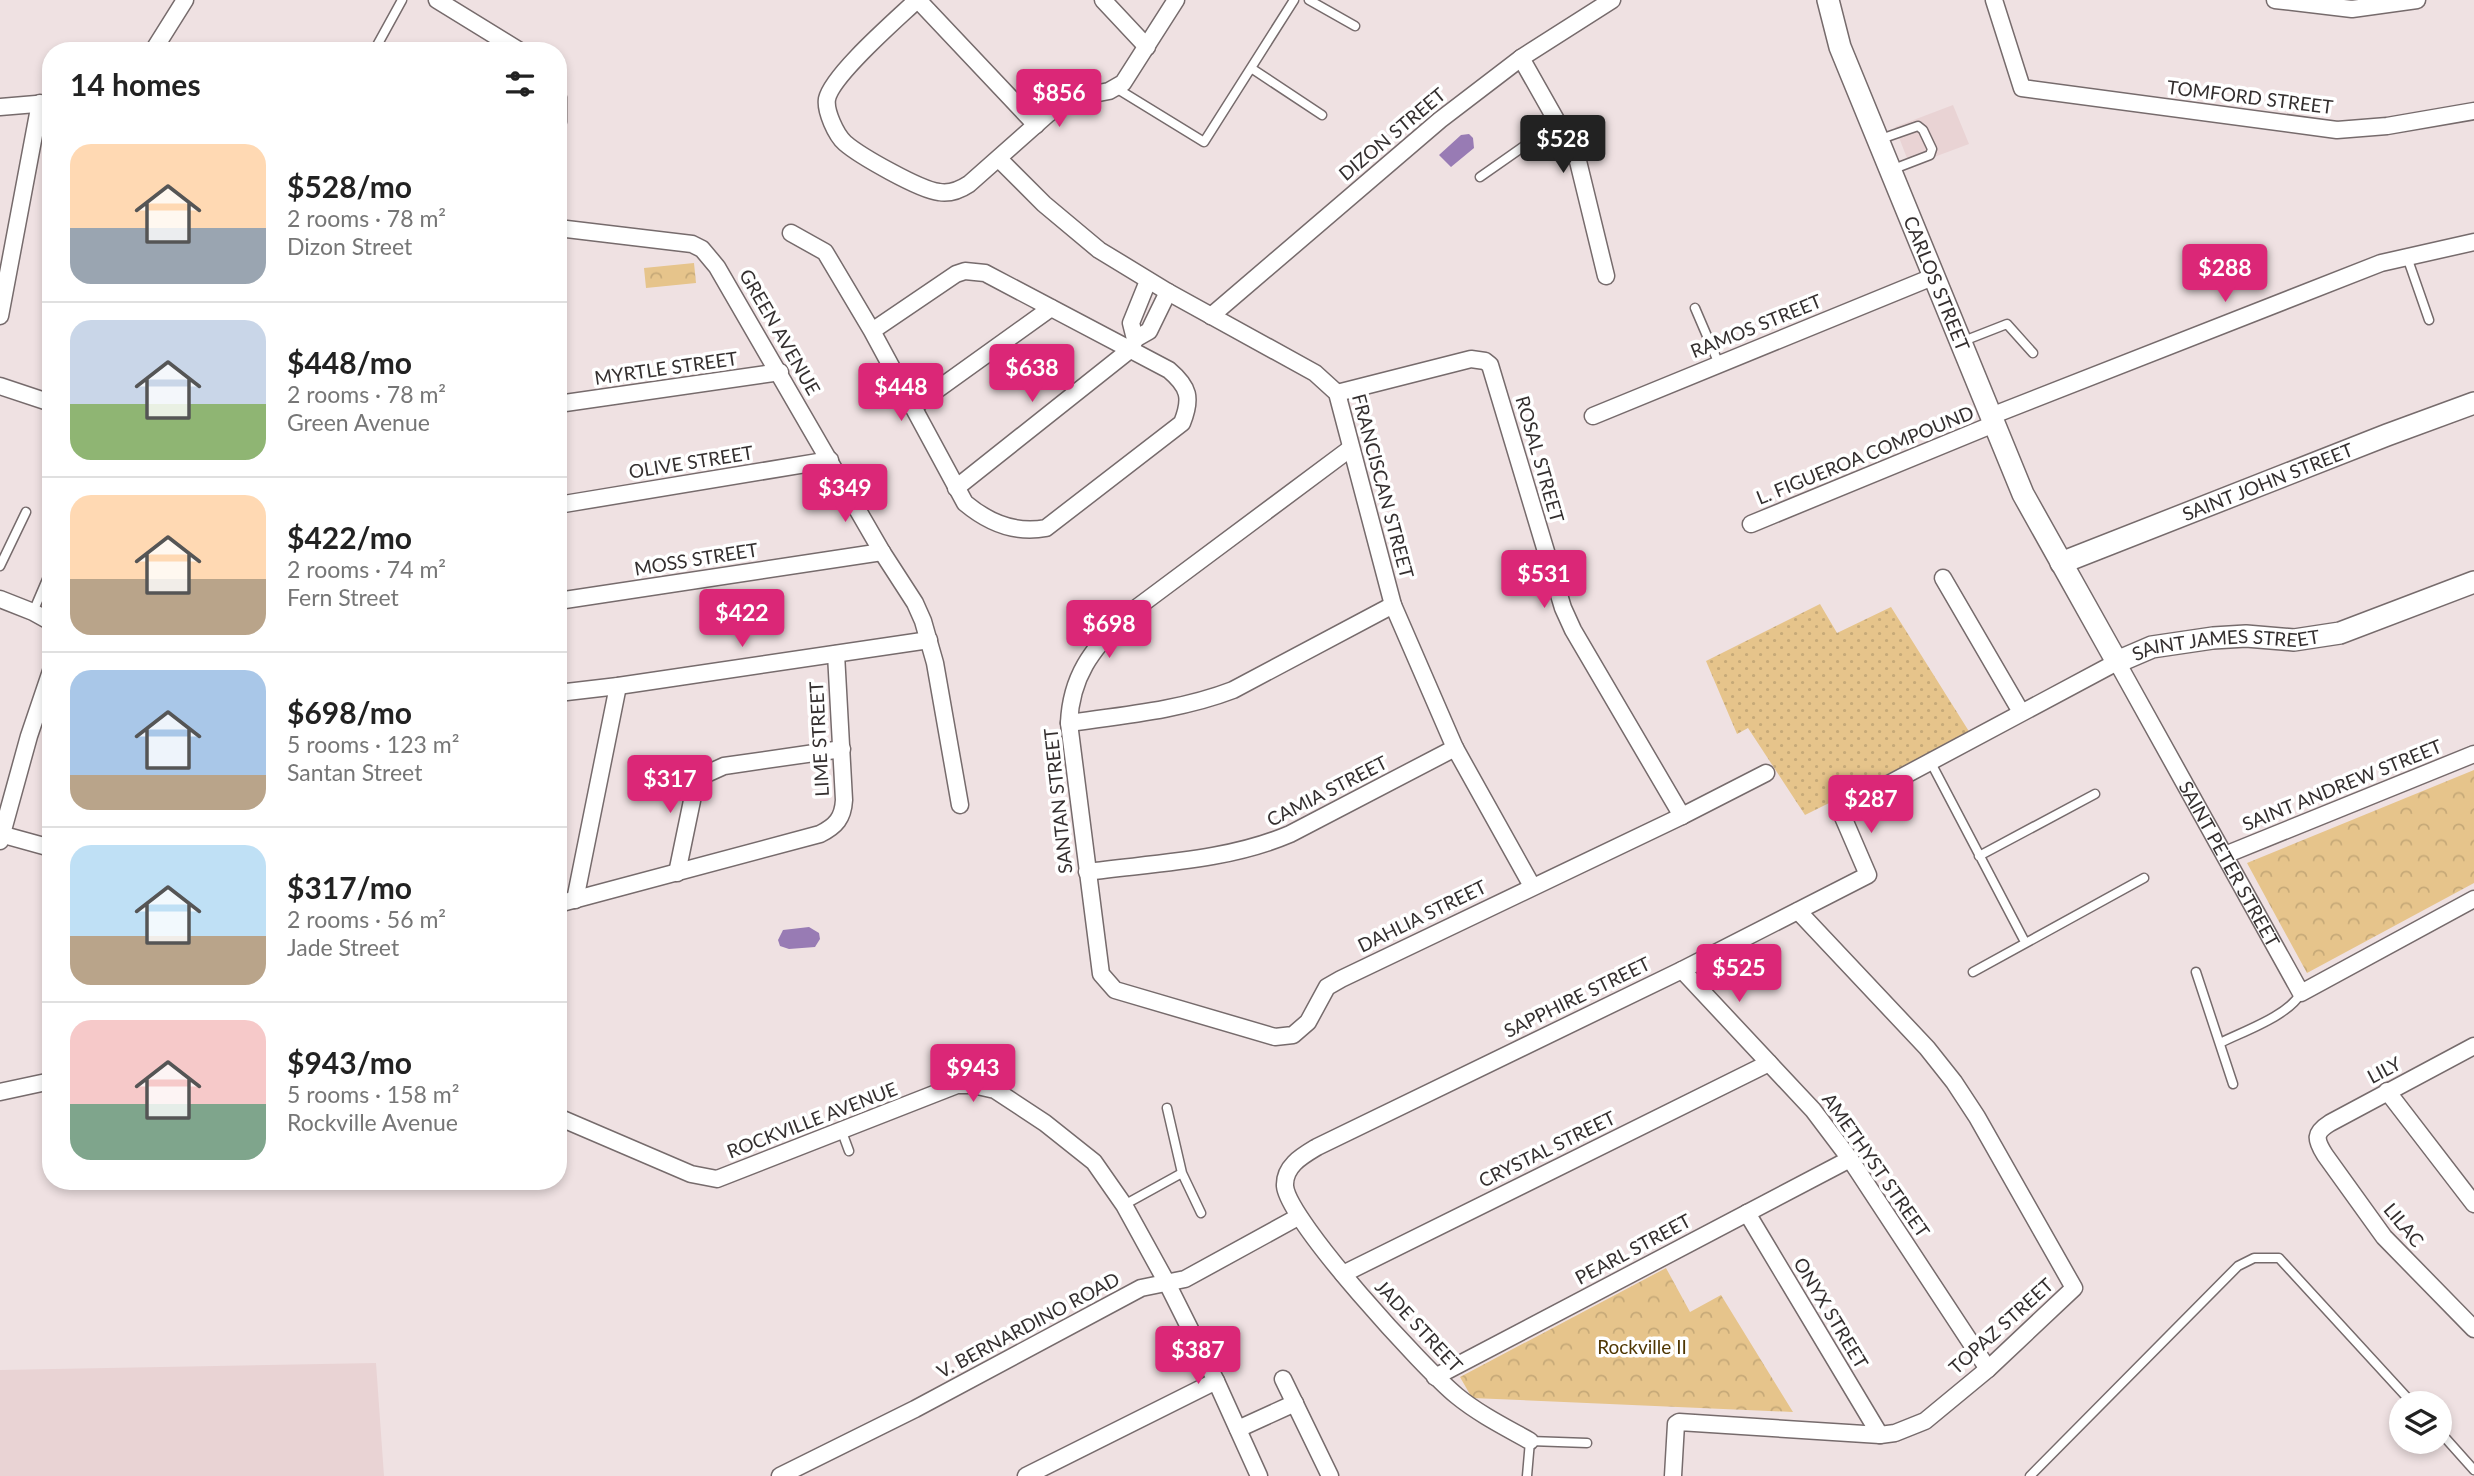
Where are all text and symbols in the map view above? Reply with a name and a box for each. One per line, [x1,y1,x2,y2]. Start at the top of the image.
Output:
icon: filters [501,65,539,103]
text: 14 homes [70,66,201,102]
pin: $856 [1018,69,1100,129]
street label: TOMFORD STREET [2166,75,2334,118]
text: $856 [1032,78,1086,106]
street label: DIZON STREET [1334,82,1450,185]
pin: $528 [1522,116,1604,175]
text: $528 [1536,124,1590,152]
text: $528/mo [287,168,412,204]
icon: home [126,172,210,256]
text: 2 rooms · 78 m² [287,204,446,232]
street label: CARLOS STREET [1899,212,1975,354]
text: Dizon Street [287,232,412,260]
pin: $288 [2184,244,2266,304]
text: $288 [2198,253,2252,281]
street label: GREEN AVENUE [735,265,826,399]
street label: RAMOS STREET [1687,289,1825,362]
text: $448/mo [287,344,412,380]
pin: $638 [991,344,1073,404]
street label: MYRTLE STREET [593,346,739,389]
icon: home [126,348,210,432]
text: $638 [1005,353,1059,381]
pin: $448 [860,364,942,423]
text: $448 [874,372,928,400]
text: 2 rooms · 78 m² [287,380,446,408]
street label: FRANCISCAN STREET [1348,391,1419,581]
street label: ROSAL STREET [1511,393,1570,525]
street label: L. FIGUEROA COMPOUND [1753,400,1977,509]
text: Green Avenue [287,408,430,436]
street label: SAINT JOHN STREET [2179,438,2356,525]
street label: OLIVE STREET [627,440,755,483]
pin: $349 [804,464,886,524]
text: $349 [818,473,872,501]
text: $422/mo [287,519,412,555]
icon: home [126,523,210,607]
street label: MOSS STREET [632,537,759,580]
pin: $531 [1503,550,1585,610]
text: 2 rooms · 74 m² [287,555,446,583]
text: $531 [1517,559,1571,587]
text: Fern Street [287,583,399,611]
pin: $422 [701,590,783,649]
text: $422 [715,598,769,626]
pin: $698 [1068,600,1150,660]
text: $698 [1082,609,1136,637]
street label: SAINT JAMES STREET [2128,624,2321,665]
street label: LIME STREET [804,681,833,797]
text: $698/mo [287,694,412,730]
icon: home [126,698,210,782]
street label: SANTAN STREET [1038,727,1077,875]
text: 5 rooms · 123 m² [287,730,459,758]
street label: SAINT ANDREW STREET [2239,734,2445,835]
street label: CAMIA STREET [1263,750,1391,831]
pin: $317 [629,756,711,815]
text: Santan Street [287,758,422,786]
text: $317 [643,764,697,792]
pin: $287 [1830,776,1912,835]
street label: SAINT PETER STREET [2174,777,2285,951]
text: $287 [1844,784,1898,812]
text: $317/mo [287,869,412,905]
icon: home [126,873,210,957]
street label: DAHLIA STREET [1354,874,1490,957]
text: 2 rooms · 56 m² [287,905,446,933]
text: Jade Street [287,933,399,961]
pin: $525 [1698,944,1780,1004]
street label: SAPPHIRE STREET [1500,951,1654,1042]
text: $525 [1712,953,1766,981]
text: $943/mo [287,1044,412,1080]
pin: $943 [932,1044,1014,1104]
icon: home [126,1048,210,1132]
street label: LILY [2363,1051,2405,1088]
text: $943 [946,1053,1000,1081]
street label: ROCKVILLE AVENUE [724,1076,900,1163]
text: 5 rooms · 158 m² [287,1080,459,1108]
street label: AMETHYST STREET [1818,1088,1935,1241]
street label: CRYSTAL STREET [1475,1106,1619,1192]
text: Rockville Avenue [287,1108,458,1136]
street label: LILAC [2379,1198,2429,1251]
street label: PEARL STREET [1571,1208,1695,1289]
street label: ONYX STREET [1789,1253,1874,1372]
street label: V. BERNARDINO ROAD [933,1267,1123,1382]
street label: TOPAZ STREET [1944,1273,2057,1378]
street label: JADE STREET [1371,1275,1468,1377]
pin: $387 [1157,1326,1239,1386]
text: $387 [1171,1335,1225,1363]
park label: Rockville II [1597,1335,1687,1358]
map controls [2389,1391,2452,1454]
button: layers [2389,1391,2452,1454]

